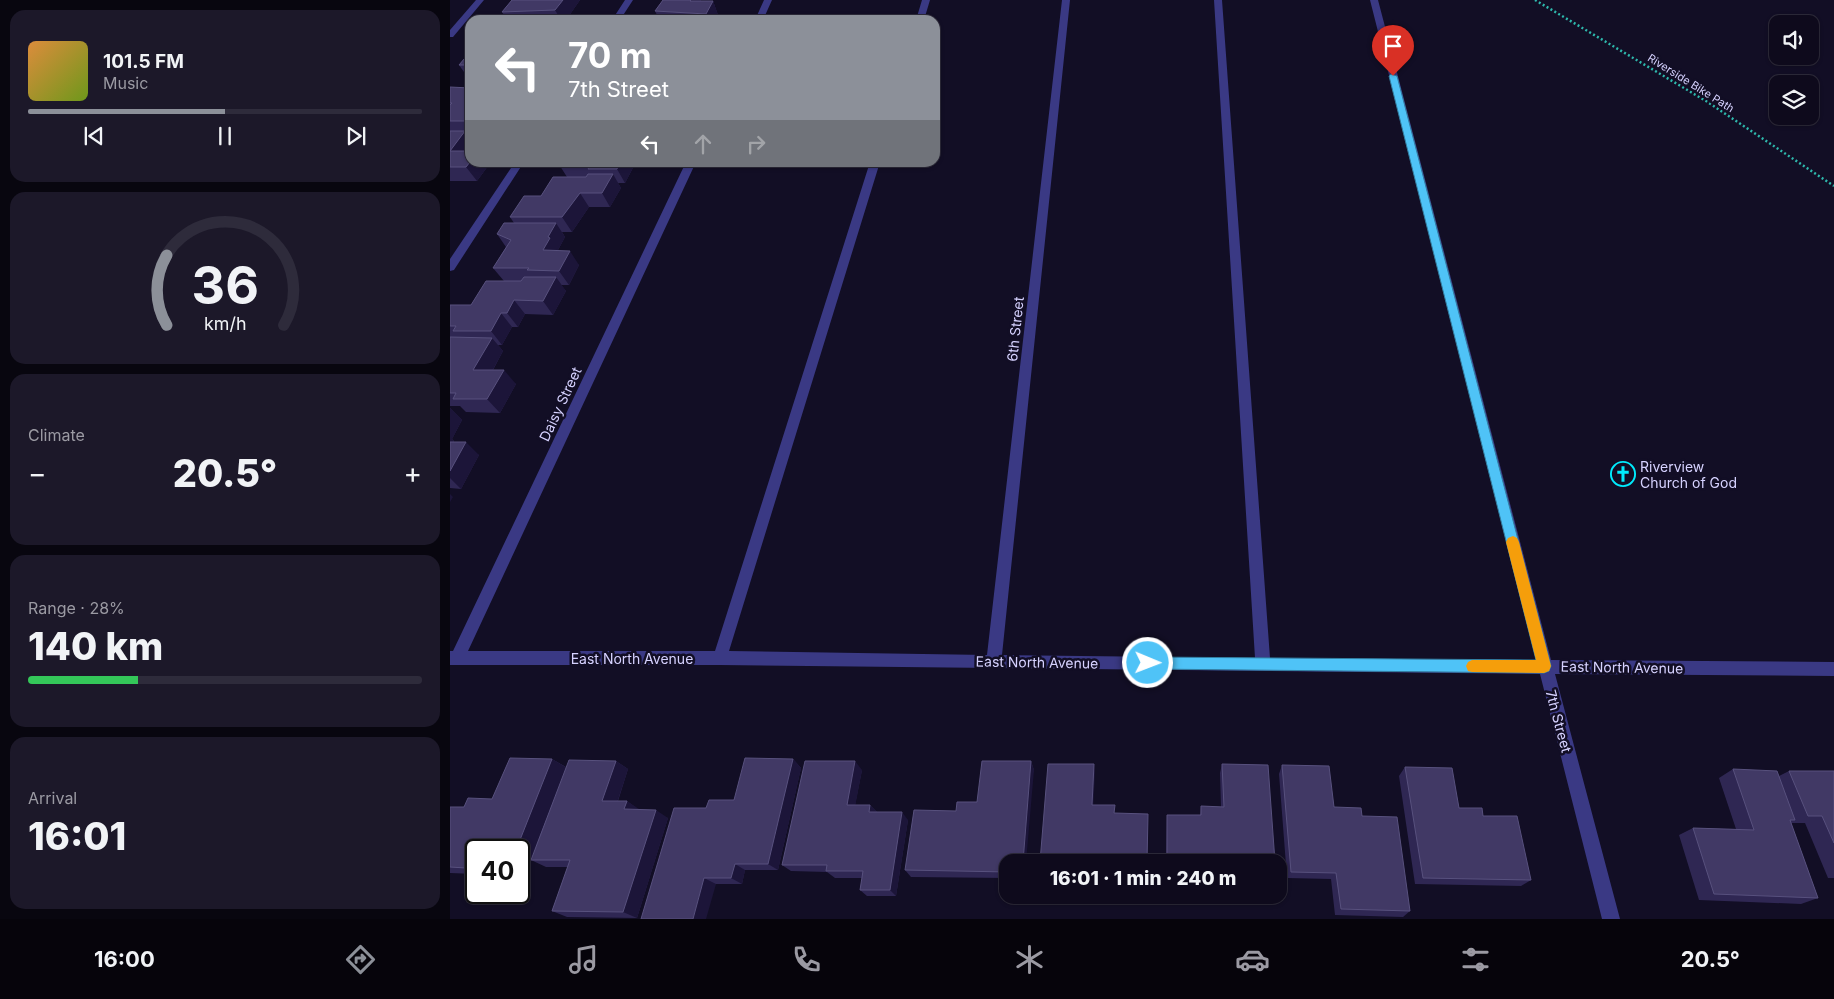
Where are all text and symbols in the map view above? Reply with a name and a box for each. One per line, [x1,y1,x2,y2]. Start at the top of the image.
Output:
map controls [1769,15,1819,125]
button: sound [1769,15,1819,65]
pin [1372,25,1414,76]
icon: arrive [1379,32,1407,60]
text: 70 m [568,34,652,76]
icon: left [485,35,550,100]
text: 101.5 FM [103,50,184,73]
street label: Riverside Bike Path [1645,51,1737,115]
text: Music [103,73,148,93]
button: layers [1769,75,1819,125]
text: 7th Street [568,76,669,102]
icon: previous [80,122,108,150]
icon: pause [211,122,239,150]
icon: next [342,122,370,150]
icon: left [636,130,664,158]
icon: ahead [689,130,717,158]
icon: right [742,130,770,158]
text: 36 [191,254,259,317]
street label: 6th Street [1003,295,1027,362]
text: km/h [204,313,246,334]
street label: Daisy Street [535,364,585,444]
text: Climate [28,425,85,445]
text: 20.5° [173,450,277,496]
text: − [28,456,47,490]
text: + [403,456,422,490]
place label: Riverview Church of God [1640,458,1737,491]
church icon: Riverview Church of God [1610,461,1636,487]
text: Range · 28% [28,598,125,618]
text: 140 km [28,623,163,669]
position arrow [1121,636,1173,688]
street label: East North Avenue [571,650,693,667]
street label: East North Avenue [976,652,1098,672]
street label: East North Avenue [1561,657,1683,677]
street label: 7th Street [1542,688,1576,755]
text: Arrival [28,788,77,808]
text: 16:01 [28,813,126,859]
speed limit sign: 40 [465,839,530,904]
text: 16:01 · 1 min · 240 m [1050,867,1236,890]
icon: directions [343,942,378,977]
icon: music [566,942,601,977]
icon: phone [789,942,824,977]
icon: climate [1012,942,1047,977]
icon: car [1235,942,1270,977]
icon: filters [1458,942,1493,977]
text: 16:00 [94,946,155,972]
text: 20.5° [1681,946,1740,972]

